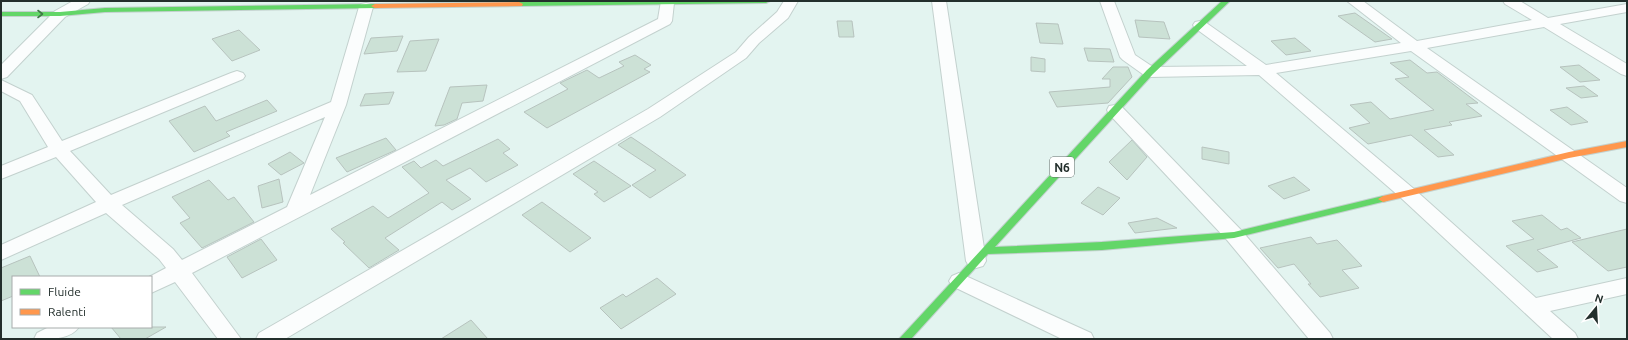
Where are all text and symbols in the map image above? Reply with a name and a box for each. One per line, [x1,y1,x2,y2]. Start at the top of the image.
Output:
one-way arrow [37,10,43,18]
road number: N6 [1050,157,1074,177]
legend [12,276,152,328]
text: Fluide [48,285,81,298]
north arrow [1576,288,1616,328]
text: N [1593,292,1605,305]
text: Ralenti [48,305,86,318]

